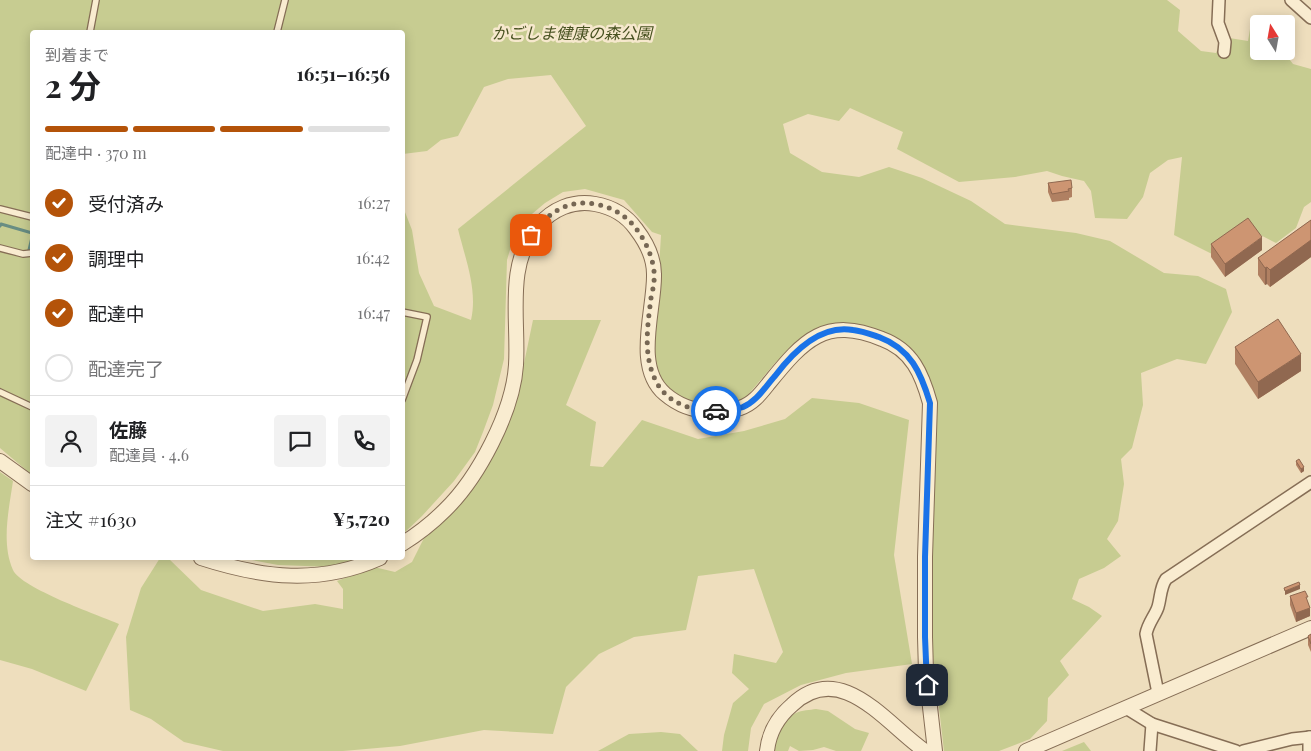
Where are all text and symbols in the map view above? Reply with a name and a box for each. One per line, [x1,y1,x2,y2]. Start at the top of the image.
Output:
north arrow [1250,15,1295,60]
map controls [1250,15,1295,60]
park label: かごしま健康の森公園 [492,22,654,43]
text: 到着まで [45,44,109,65]
text: 16:51–16:56 [297,60,390,86]
text: 2 分 [45,63,101,106]
text: 配達中 · 370 m [45,142,147,163]
icon: check [45,189,73,217]
text: 受付済み [88,190,164,216]
text: 16:27 [357,192,390,213]
pin [510,214,552,256]
icon: bag [517,221,545,249]
icon: check [45,244,73,272]
text: 調理中 [88,245,145,271]
text: 16:42 [356,247,390,268]
icon: check [45,299,73,327]
text: 配達中 [88,300,145,326]
text: 16:47 [357,302,390,323]
text: 配達完了 [88,355,164,381]
courier [691,386,741,436]
icon: car [702,397,730,425]
button: person [45,415,97,467]
button: chat [274,415,326,467]
button: phone [338,415,390,467]
text: 佐藤 [109,416,147,442]
text: 配達員 · 4.6 [109,444,189,465]
text: ¥5,720 [333,505,390,531]
text: 注文 #1630 [45,506,137,532]
pin [906,664,948,706]
icon: home [913,671,941,699]

